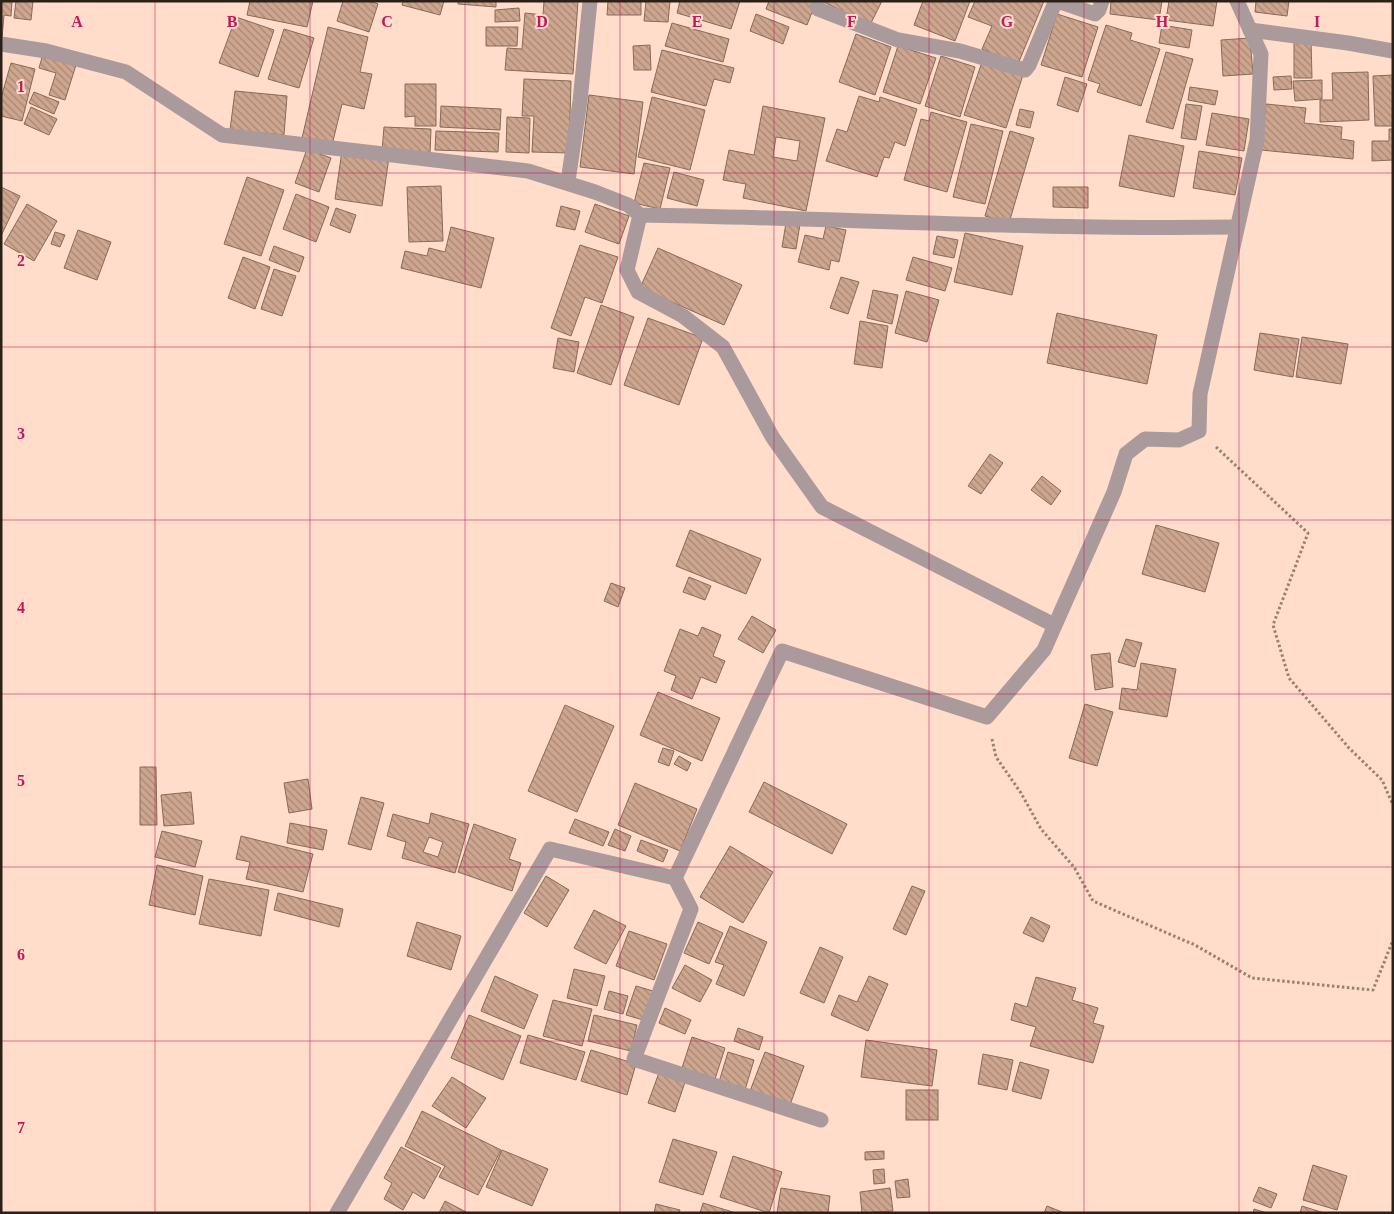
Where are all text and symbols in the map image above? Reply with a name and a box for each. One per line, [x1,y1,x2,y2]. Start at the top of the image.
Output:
text: A [71,13,83,30]
text: B [227,13,238,30]
text: C [381,13,393,30]
text: D [536,13,548,30]
text: E [692,13,702,30]
text: F [847,13,857,30]
text: G [1001,13,1014,30]
text: H [1156,13,1169,30]
text: I [1314,13,1320,30]
text: 1 [17,78,25,95]
text: 2 [17,252,25,269]
text: 3 [17,425,25,442]
text: 4 [17,599,25,616]
text: 5 [17,772,25,789]
text: 6 [17,946,25,963]
text: 7 [17,1119,25,1136]

